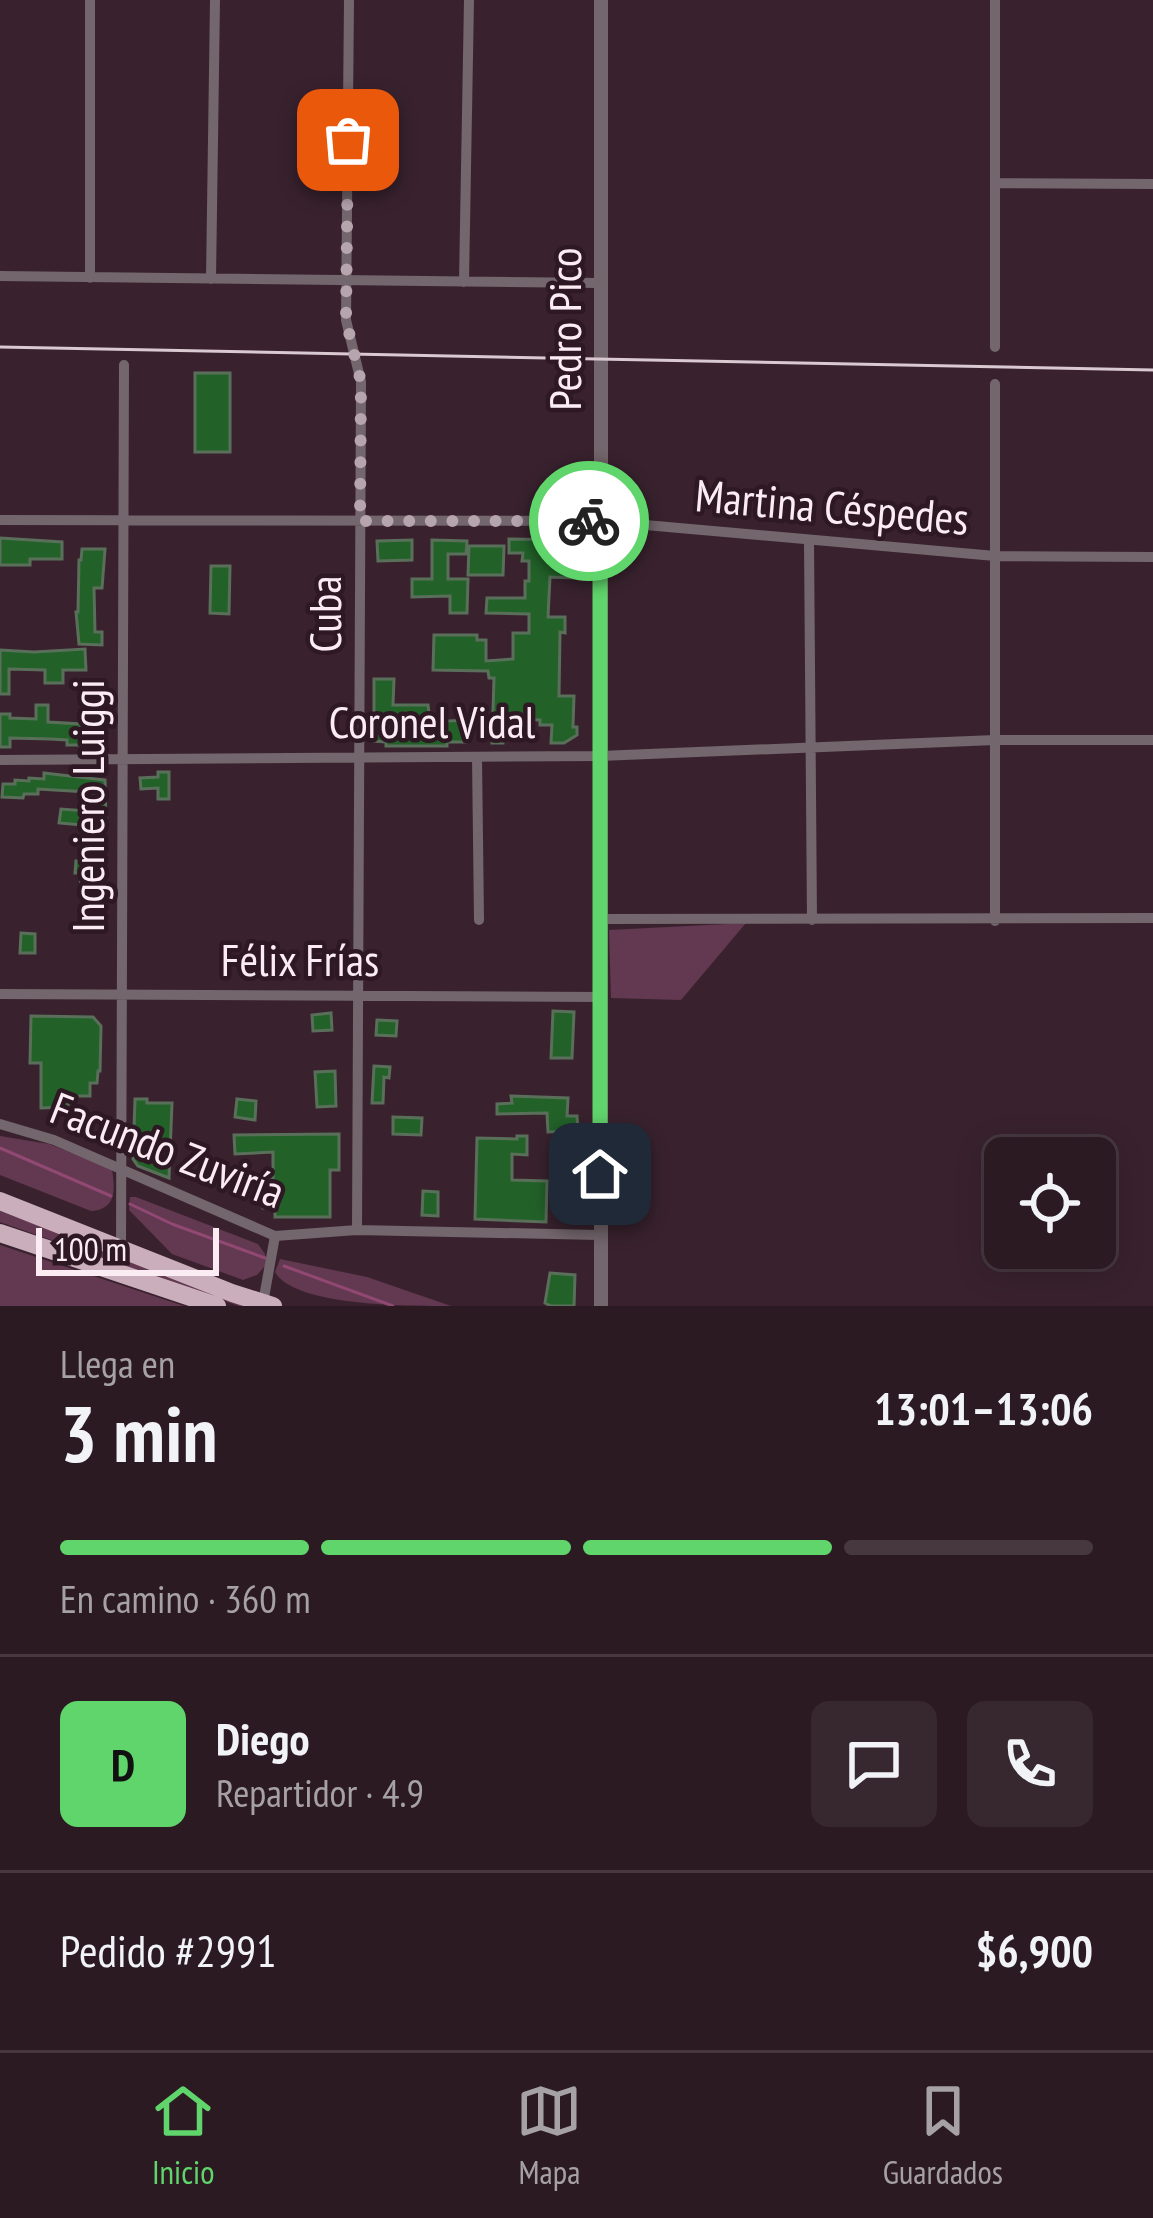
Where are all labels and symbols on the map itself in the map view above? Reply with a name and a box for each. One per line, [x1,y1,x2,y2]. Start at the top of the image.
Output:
pin [297,89,399,191]
street label: Pedro Pico [535,247,593,411]
courier [529,461,649,581]
street label: Martina Céspedes [693,465,971,547]
street label: Cuba [295,575,353,653]
street label: Ingeniero Luiggi [58,679,116,933]
street label: Coronel Vidal [329,692,536,750]
street label: Félix Frías [221,930,379,988]
street label: Facundo Zuviría [43,1078,293,1220]
pin [549,1123,651,1225]
scale bar [36,1222,219,1275]

